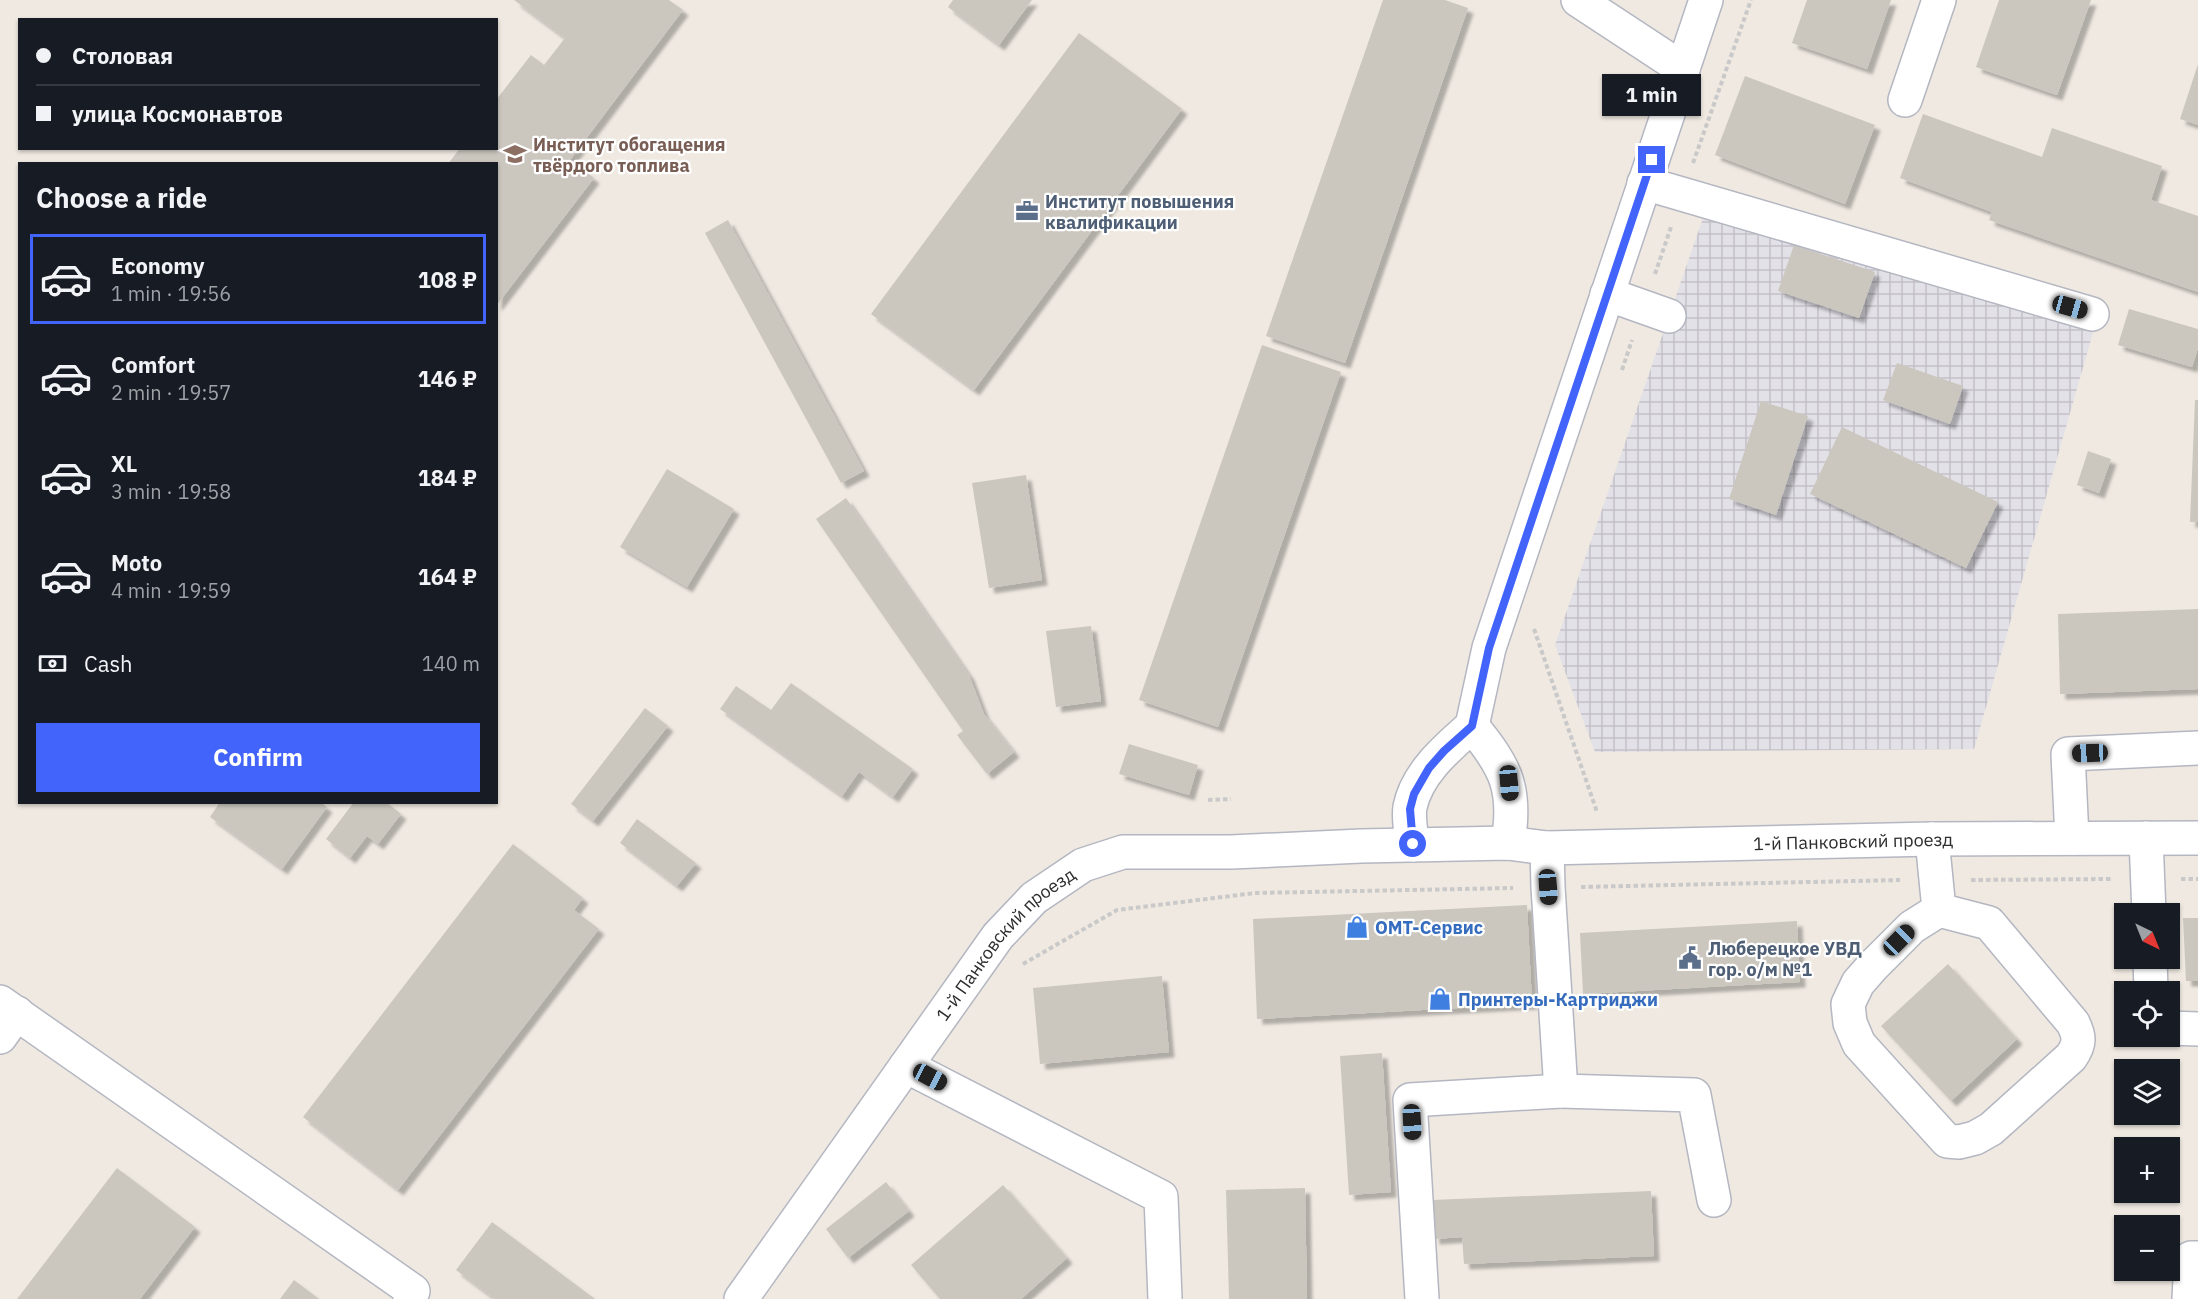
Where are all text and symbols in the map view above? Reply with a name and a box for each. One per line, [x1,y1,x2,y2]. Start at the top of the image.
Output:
text: Столовая [72,41,173,70]
callout: 1 min [1602,73,1702,115]
text: 1 min [1625,81,1678,108]
text: улица Космонавтов [72,99,283,128]
place label: Институт обогащения твёрдого топлива [533,133,726,177]
school or university icon: Институт обогащения твёрдого топлива [502,141,528,167]
route end [1638,146,1665,173]
text: Choose a ride [36,180,207,215]
place label: Институт повышения квалификации [1045,190,1234,234]
office icon: Институт повышения квалификации [1014,198,1040,224]
text: Economy [111,251,205,280]
icon: car [39,252,93,306]
text: 108 ₽ [418,265,477,294]
text: 1 min · 19:56 [111,280,231,307]
car [2050,293,2090,321]
text: Comfort [111,350,195,379]
icon: car [39,351,93,405]
text: 146 ₽ [418,364,477,393]
text: 2 min · 19:57 [111,379,231,406]
text: XL [111,449,137,478]
icon: car [39,450,93,504]
text: 184 ₽ [418,463,477,492]
text: 3 min · 19:58 [111,478,231,505]
text: Moto [111,548,162,577]
icon: car [39,549,93,603]
text: 164 ₽ [418,562,477,591]
text: 4 min · 19:59 [111,577,231,604]
icon: cash [36,647,69,680]
text: Cash [84,649,133,678]
text: 140 m [422,650,480,677]
button: Confirm [36,723,480,792]
car [2072,743,2108,763]
car [1498,764,1520,802]
street label: 1-й Панковский проезд [1753,827,1954,855]
route start [1399,830,1426,857]
street label: 1-й Панковский проезд [930,862,1080,1025]
car [1538,868,1558,906]
north arrow [2114,903,2180,969]
map controls [2114,903,2180,1281]
shop icon: ОМТ-Сервис [1344,914,1370,940]
place label: ОМТ-Сервис [1375,916,1483,939]
car [1880,921,1918,959]
place label: Люберецкое УВД гор. о/м №1 [1708,937,1862,981]
public building icon: Люберецкое УВД гор. о/м №1 [1677,945,1703,971]
button: locate [2114,981,2180,1047]
shop icon: Принтеры-Картриджи [1427,986,1453,1012]
place label: Принтеры-Картриджи [1458,988,1658,1011]
button: layers [2114,1059,2180,1125]
car [910,1061,950,1093]
car [1402,1104,1422,1140]
button: + [2114,1137,2180,1203]
button: − [2114,1215,2180,1281]

